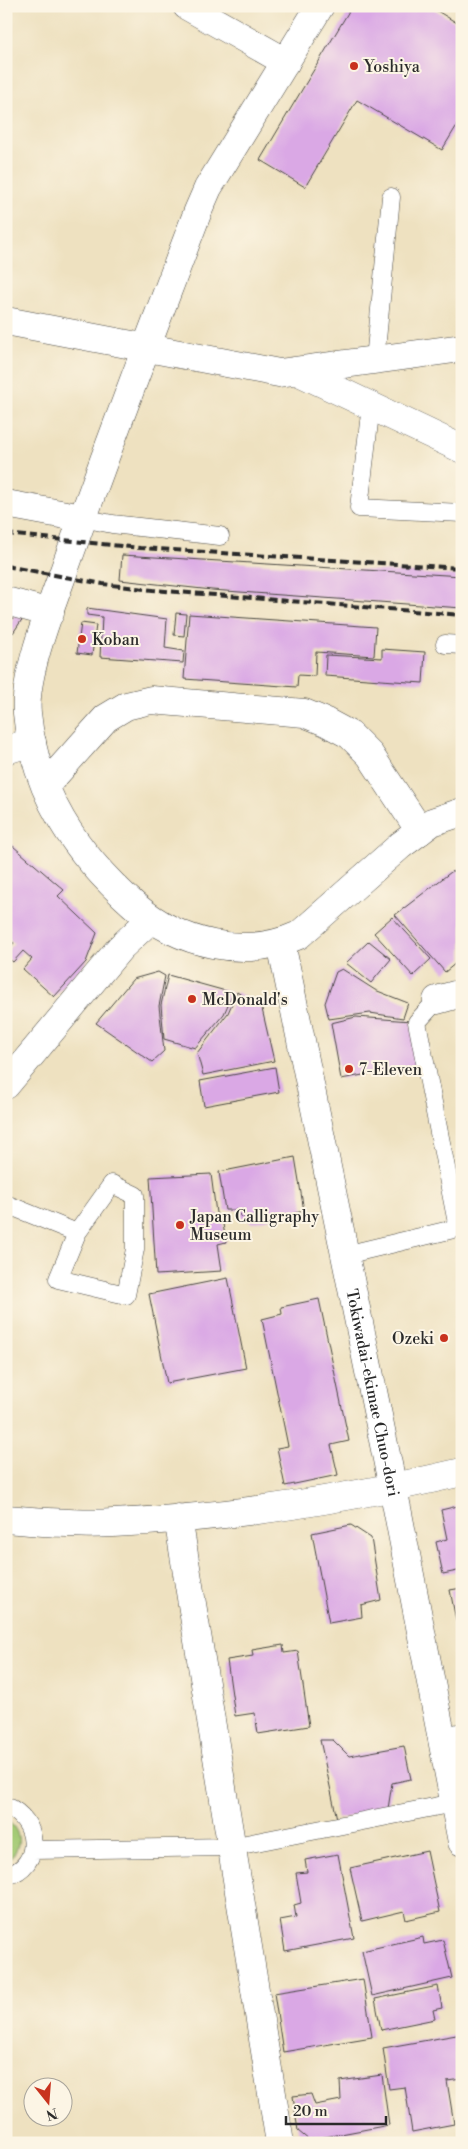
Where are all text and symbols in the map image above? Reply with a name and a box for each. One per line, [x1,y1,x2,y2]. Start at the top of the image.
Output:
place label: Yoshiya [363,57,421,77]
marker: Yoshiya [348,60,360,72]
place label: Koban [92,630,140,650]
marker: Koban [76,633,88,645]
place label: McDonald's [202,990,288,1010]
marker: McDonald's [186,993,198,1005]
place label: 7-Eleven [359,1060,422,1080]
marker: 7-Eleven [343,1063,355,1075]
place label: Japan Calligraphy Museum [189,1207,319,1245]
marker: Japan Calligraphy Museum [174,1219,186,1231]
street label: Tokiwadai-ekimae Chuo-dori [341,1287,403,1498]
place label: Ozeki [392,1329,434,1349]
marker: Ozeki [438,1332,450,1344]
north arrow [22,2076,72,2126]
scale bar [286,2094,386,2126]
text: 20 m [293,2102,328,2121]
text: N [44,2103,59,2124]

